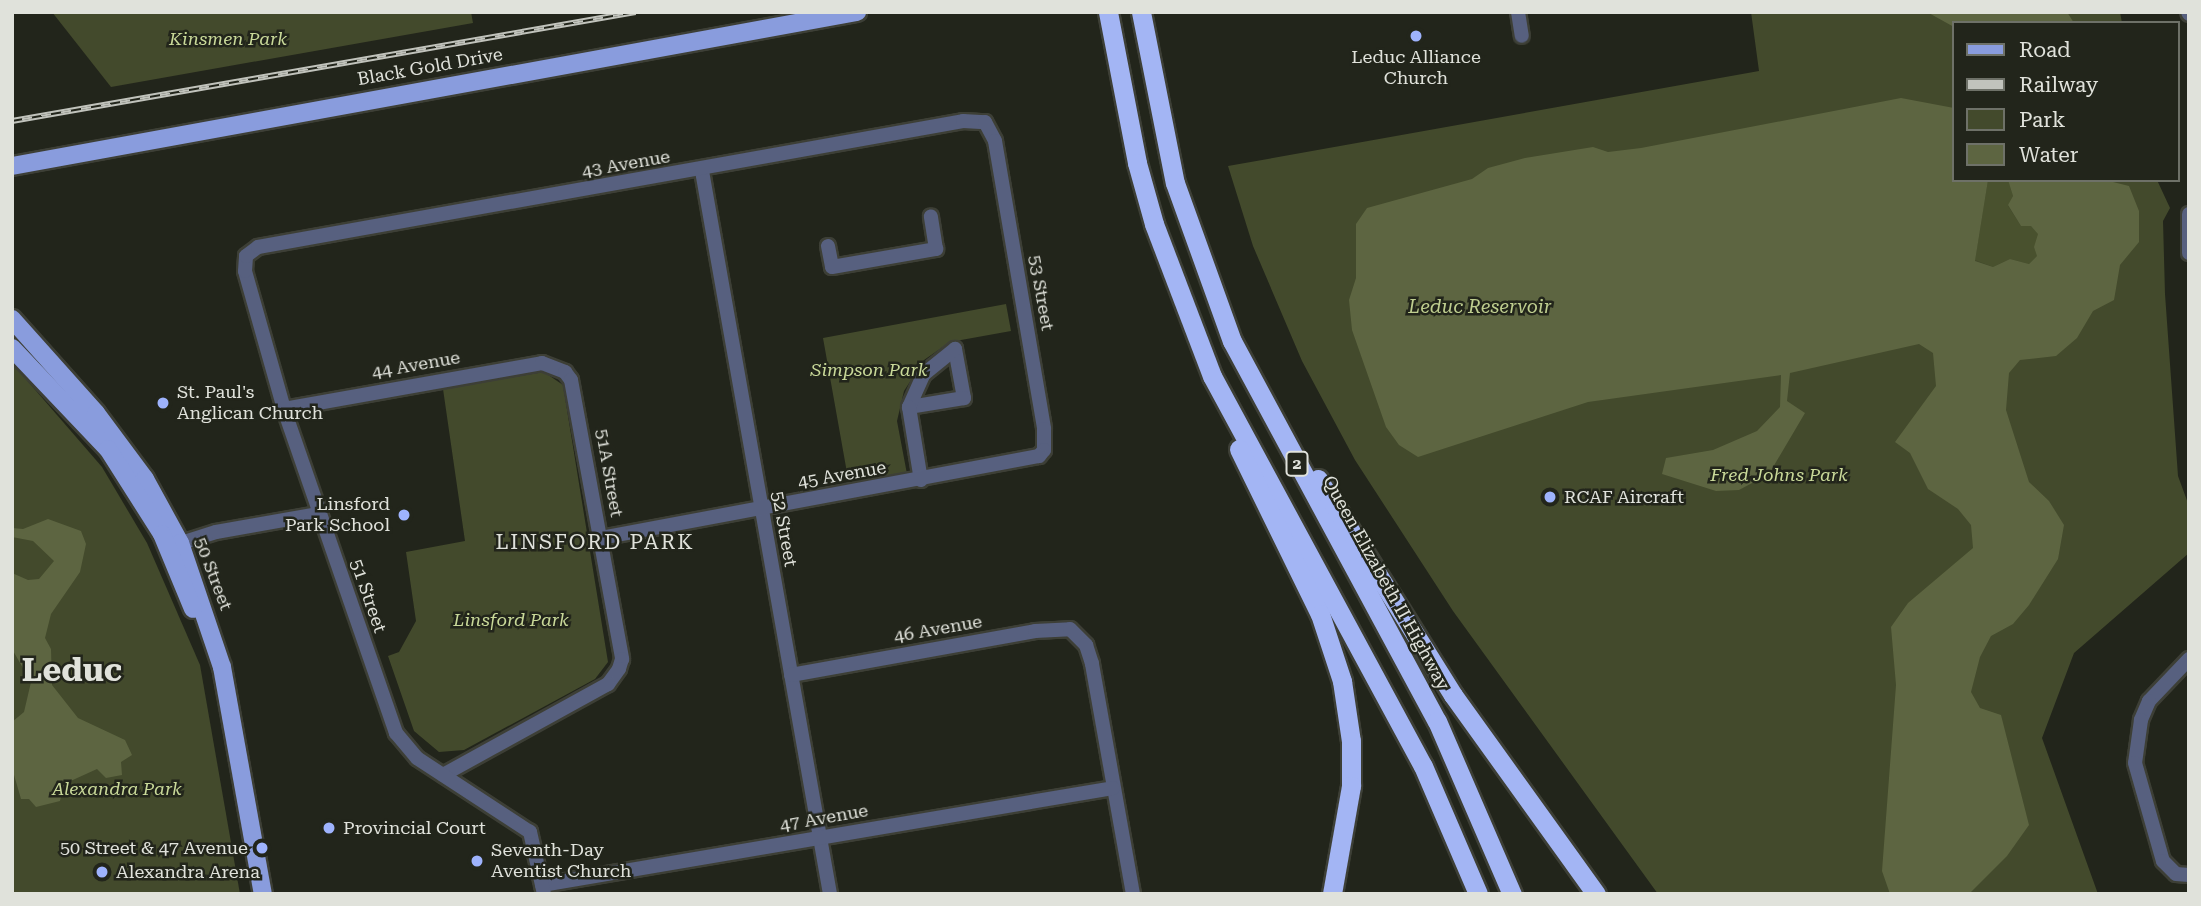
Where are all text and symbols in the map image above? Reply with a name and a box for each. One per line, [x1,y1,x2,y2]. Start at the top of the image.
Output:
legend [1952,21,2180,182]
park label: Kinsmen Park [169,28,287,50]
marker: Leduc Alliance Church [1408,28,1424,44]
text: Road [2019,38,2071,62]
street label: Black Gold Drive [356,44,504,90]
place label: Leduc Alliance Church [1351,47,1481,90]
text: Railway [2019,73,2098,97]
text: Park [2019,108,2065,132]
text: Water [2019,143,2078,167]
street label: 43 Avenue [580,146,672,182]
street label: 53 Street [1024,254,1058,332]
water label: Leduc Reservoir [1408,296,1552,318]
street label: 44 Avenue [370,347,462,383]
park label: Simpson Park [811,359,927,381]
place label: St. Paul's Anglican Church [177,382,323,424]
marker: St. Paul's Anglican Church [155,395,171,411]
street label: 51A Street [591,427,627,519]
road number: 2 [1285,452,1309,477]
street label: 45 Avenue [796,457,888,493]
park label: Fred Johns Park [1710,464,1848,486]
street label: Queen Elizabeth II Highway [1318,472,1454,694]
place label: RCAF Aircraft [1564,486,1684,508]
marker: RCAF Aircraft [1542,489,1558,505]
street label: 52 Street [767,490,801,568]
place label: Linsford Park School [285,494,390,536]
marker: Linsford Park School [396,507,412,523]
district label: LINSFORD PARK [497,529,693,555]
street label: 50 Street [189,534,237,614]
street label: 51 Street [345,556,391,636]
park label: Linsford Park [453,609,569,631]
street label: 46 Avenue [892,611,984,647]
district label: Leduc [22,651,122,689]
park label: Alexandra Park [52,778,182,800]
street label: 47 Avenue [778,800,870,836]
place label: Provincial Court [343,817,486,839]
marker: Provincial Court [321,820,337,836]
place label: 50 Street & 47 Avenue [60,837,248,859]
marker: 50 Street & 47 Avenue [254,840,270,856]
place label: Seventh-Day Aventist Church [491,840,631,882]
marker: Seventh-Day Aventist Church [469,853,485,869]
place label: Alexandra Arena [116,861,260,883]
marker: Alexandra Arena [94,864,110,880]

